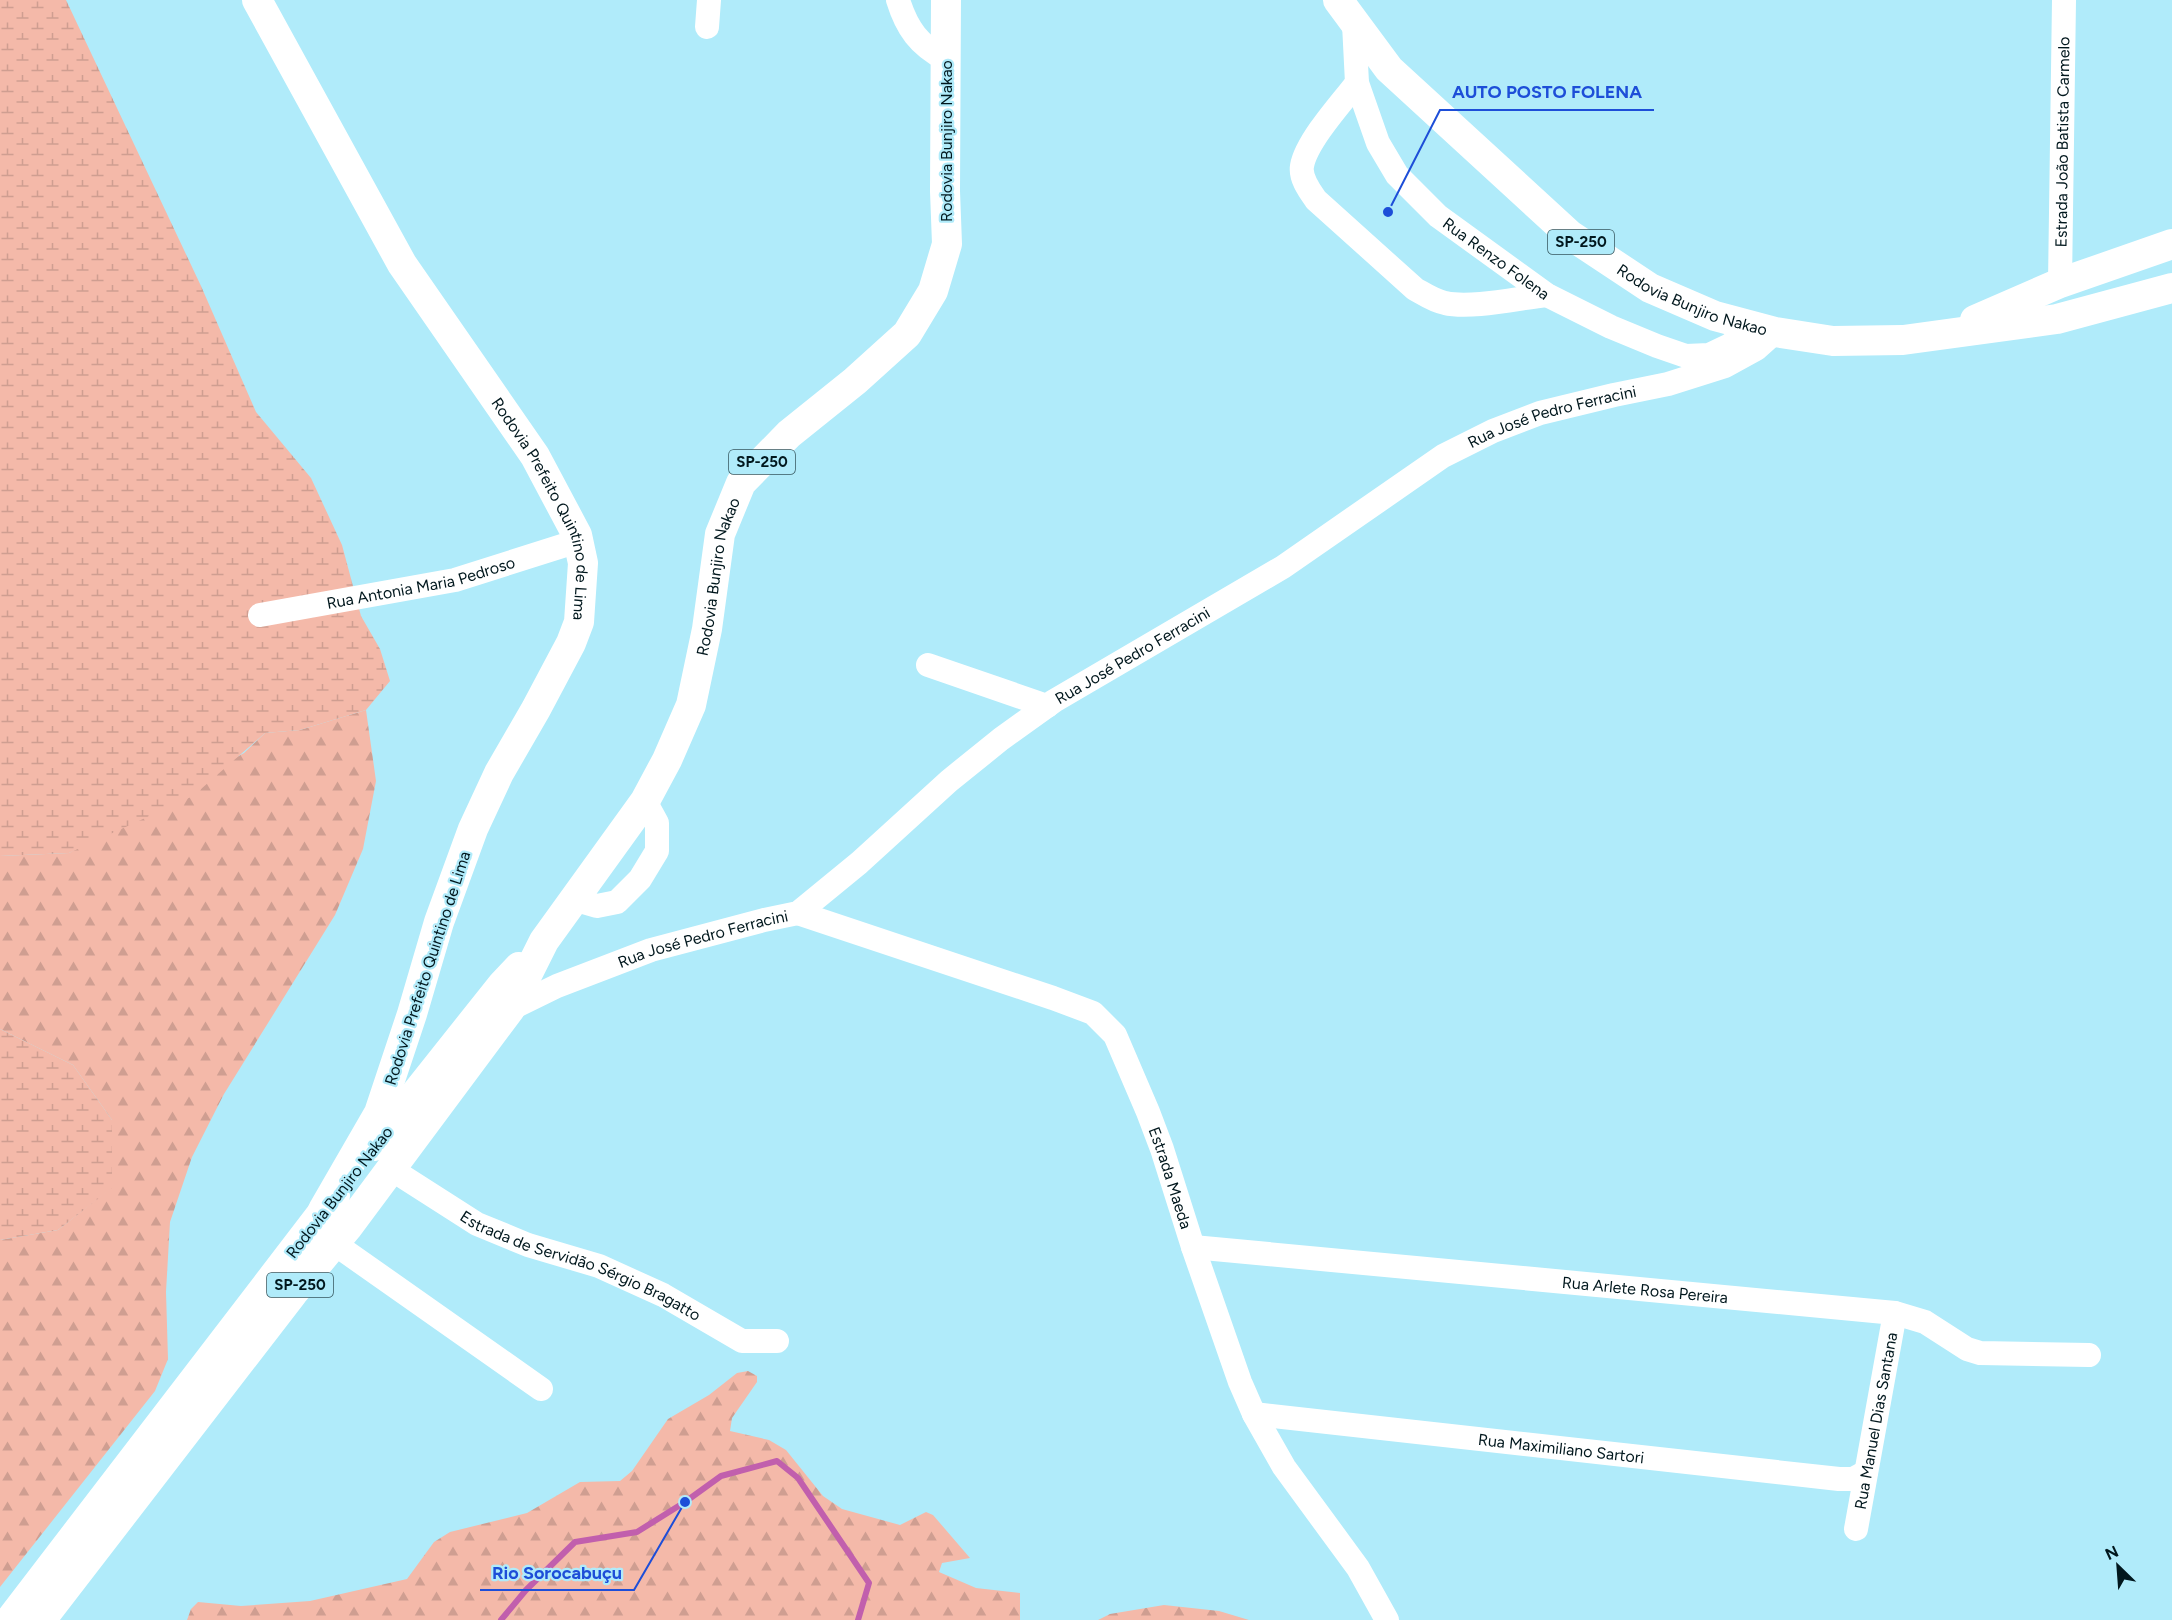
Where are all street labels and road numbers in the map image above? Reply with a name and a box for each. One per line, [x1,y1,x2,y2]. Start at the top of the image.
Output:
street label: Estrada João Batista Carmelo [2052,37,2073,248]
street label: Rodovia Bunjiro Nakao [937,60,956,222]
street label: Rua Renzo Folena [1439,214,1553,304]
road number: SP-250 [1548,230,1614,254]
street label: Rodovia Bunjiro Nakao [1613,260,1769,340]
street label: Rua José Pedro Ferracini [1465,382,1638,452]
street label: Rodovia Prefeito Quintino de Lima [487,394,592,621]
road number: SP-250 [729,450,795,474]
street label: Rodovia Bunjiro Nakao [693,495,744,658]
street label: Rua Antonia Maria Pedroso [325,553,517,613]
street label: Rua José Pedro Ferracini [1052,603,1213,708]
street label: Rodovia Prefeito Quintino de Lima [381,849,474,1087]
street label: Rua José Pedro Ferracini [615,906,790,972]
street label: Rodovia Bunjiro Nakao [282,1123,397,1262]
street label: Estrada Maeda [1144,1124,1196,1231]
street label: Estrada de Servidão Sérgio Bragatto [456,1207,704,1325]
road number: SP-250 [267,1273,333,1297]
street label: Rua Arlete Rosa Pereira [1561,1273,1729,1307]
street label: Rua Manuel Dias Santana [1851,1331,1901,1511]
street label: Rua Maximiliano Sartori [1477,1430,1645,1467]

